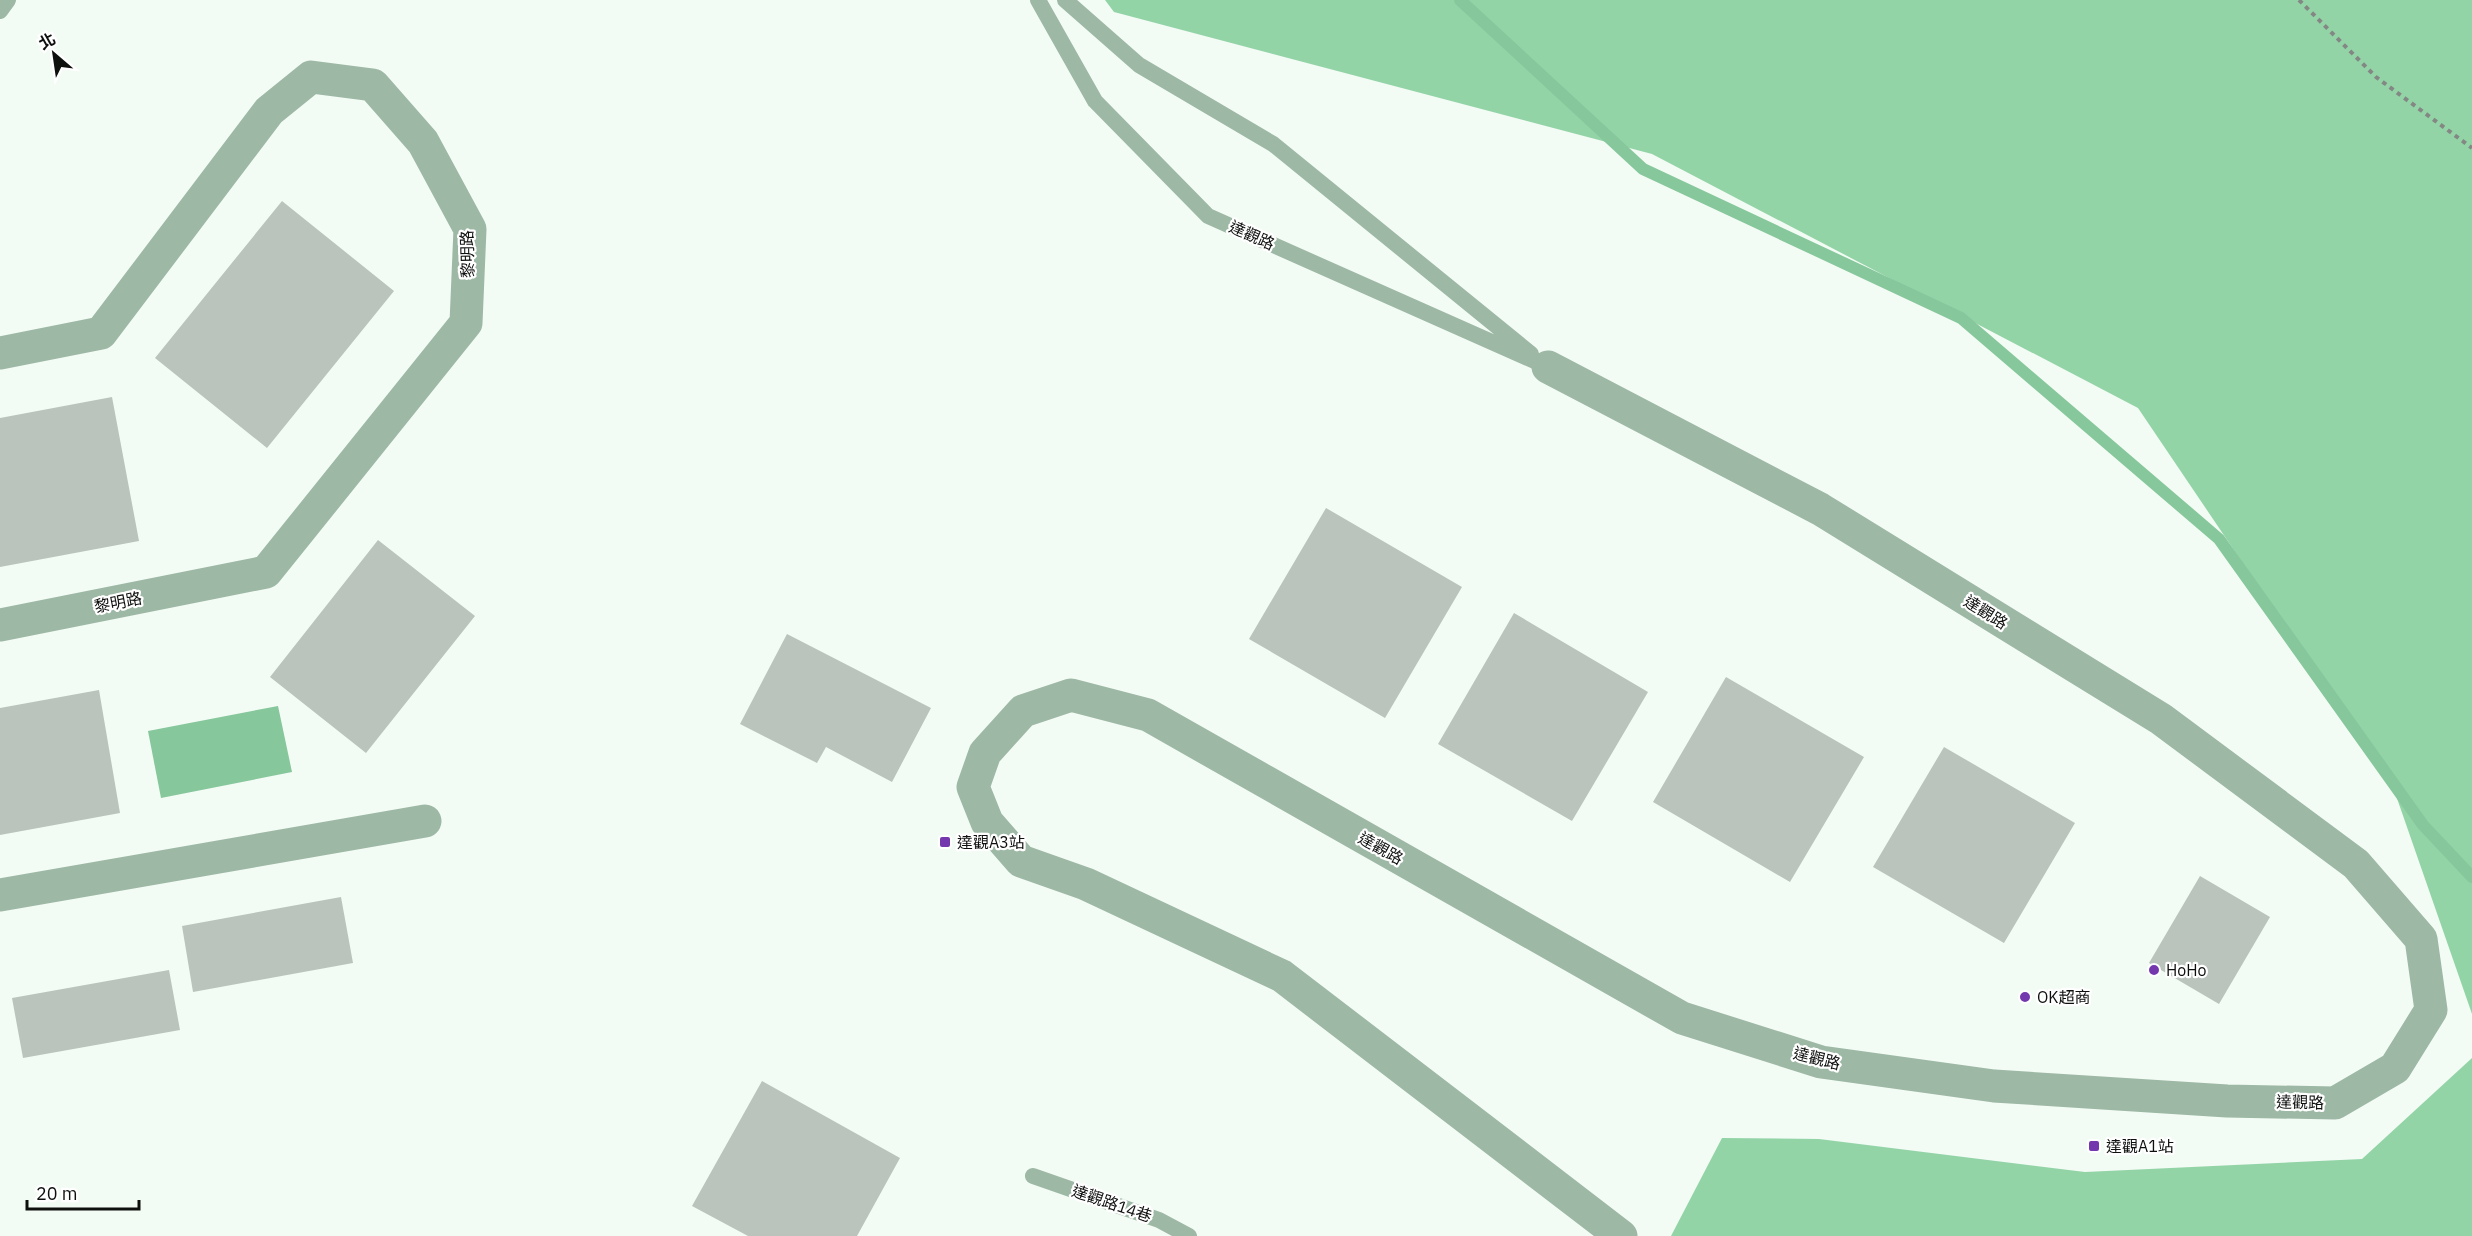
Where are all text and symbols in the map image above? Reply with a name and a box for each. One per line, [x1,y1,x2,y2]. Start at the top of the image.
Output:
north arrow [24,24,84,84]
text: 北 [35,28,59,54]
street label: 達觀路 [1226,216,1278,254]
street label: 黎明路 [457,230,477,278]
street label: 黎明路 [93,588,143,616]
street label: 達觀路 [1960,591,2012,633]
street label: 達觀路 [1355,828,1407,868]
place label: 達觀A3站 [957,832,1025,852]
marker: 達觀A3站 [938,835,952,849]
place label: HoHo [2166,960,2207,980]
marker: HoHo [2147,963,2161,977]
place label: OK超商 [2037,987,2090,1007]
marker: OK超商 [2018,990,2032,1004]
street label: 達觀路 [1791,1042,1843,1074]
street label: 達觀路 [2276,1092,2324,1112]
place label: 達觀A1站 [2106,1136,2174,1156]
marker: 達觀A1站 [2087,1139,2101,1153]
scale bar [27,1173,140,1211]
street label: 達觀路14巷 [1069,1180,1155,1226]
text: 20 m [36,1182,78,1205]

